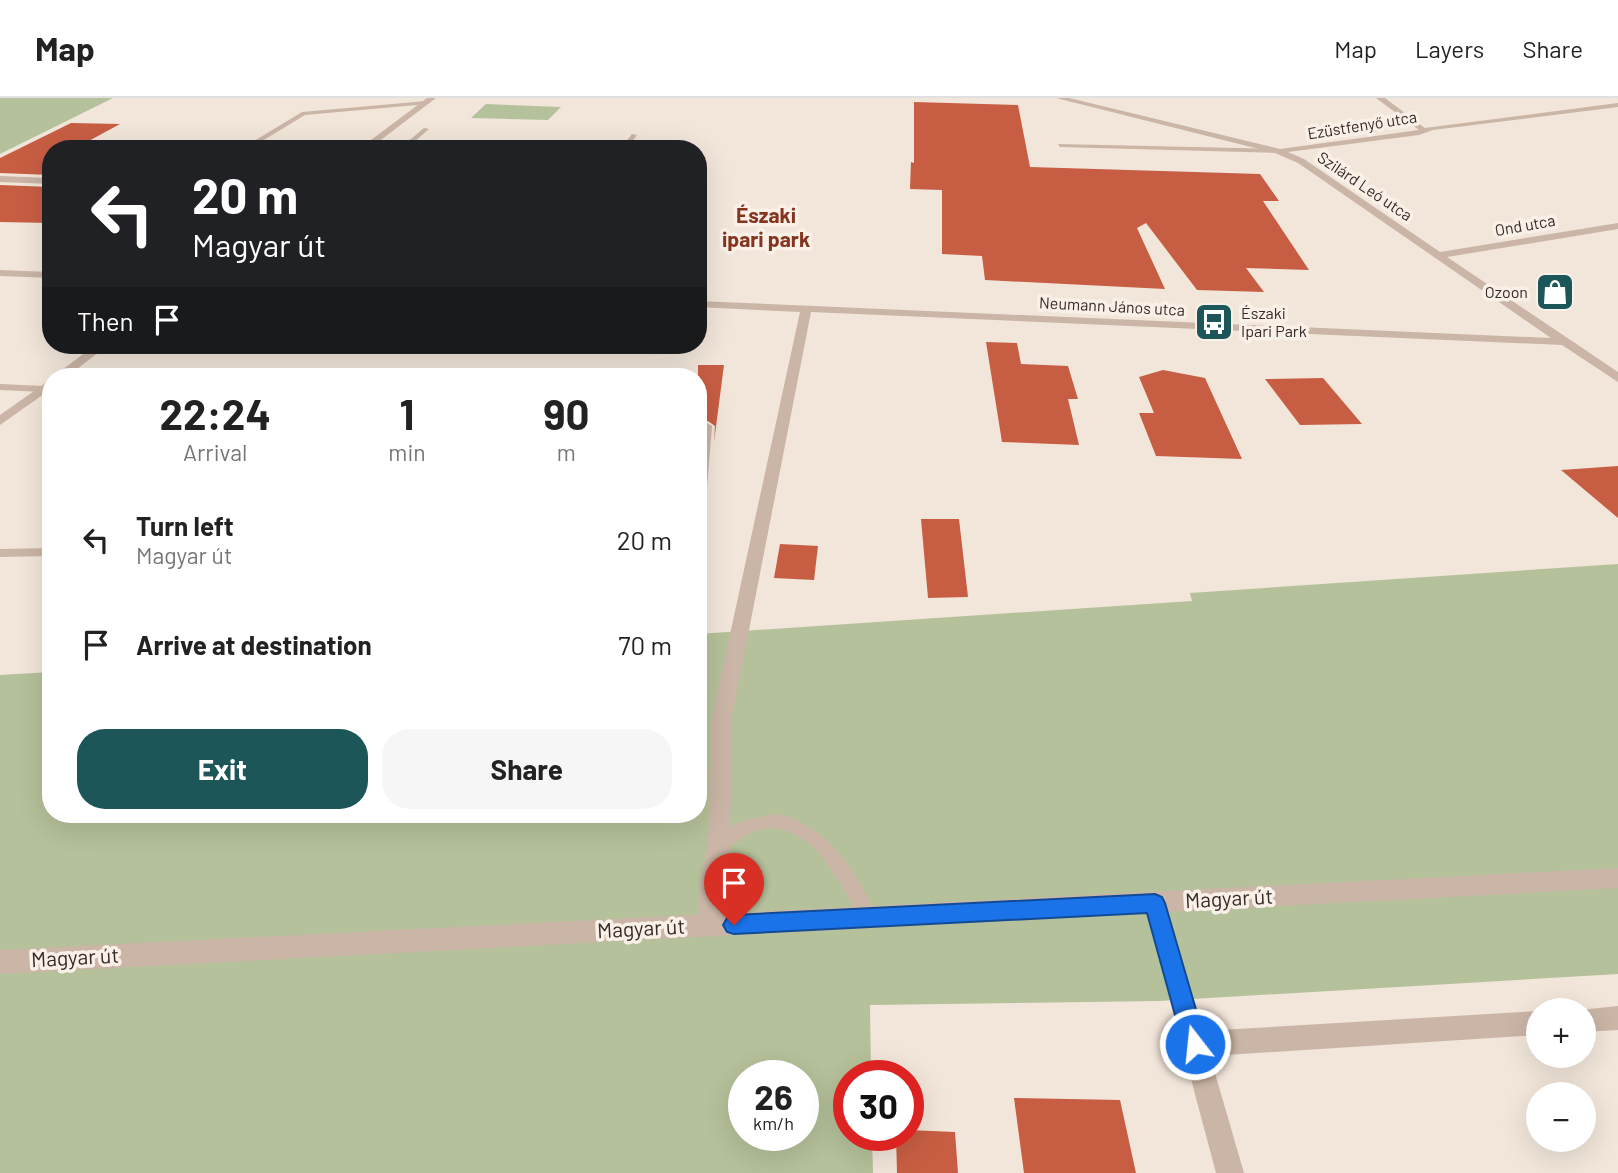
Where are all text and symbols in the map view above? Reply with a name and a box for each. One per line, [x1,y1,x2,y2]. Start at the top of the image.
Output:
text: Map [35,28,95,68]
text: Map [1334,34,1377,63]
text: Layers [1415,34,1484,63]
text: Share [1522,34,1583,63]
street label: Ezüstfenyő utca [1306,106,1418,143]
street label: Szilárd Leó utca [1314,147,1416,224]
text: 20 m [192,165,298,224]
icon: left [77,168,168,259]
district label: Északi ipari park [722,202,810,251]
street label: Ond utca [1493,210,1557,239]
text: Magyar út [192,225,326,263]
shop icon: Ozoon [1534,271,1576,313]
place label: Ozoon [1485,282,1528,301]
street label: Neumann János utca [1039,292,1185,319]
icon: arrive [148,301,186,339]
bus stop icon: Északi Ipari Park [1193,301,1235,343]
place label: Északi Ipari Park [1241,303,1307,340]
text: Then [77,305,134,336]
text: 22:24 [160,388,271,438]
text: 1 [400,388,414,438]
text: 90 [543,388,589,438]
text: Arrival [183,438,247,466]
text: min [388,438,426,466]
text: m [557,438,576,466]
text: Turn left [136,510,234,541]
icon: left [77,521,115,559]
text: 20 m [617,524,672,555]
text: Magyar út [136,541,232,569]
icon: arrive [77,626,115,664]
text: Arrive at destination [136,629,372,660]
text: 70 m [618,629,672,660]
button: Exit [77,729,368,809]
button: Share [382,729,672,809]
pin [704,853,764,925]
icon: arrive [715,864,753,902]
street label: Magyar út [1184,883,1273,912]
street label: Magyar út [596,913,685,942]
street label: Magyar út [30,942,119,971]
map controls [1526,998,1596,1152]
button: + [1526,998,1596,1068]
position arrow [1158,1007,1232,1081]
speed limit sign: 30 [833,1060,924,1151]
text: 26 [754,1075,793,1117]
button: − [1526,1082,1596,1152]
text: km/h [753,1112,794,1134]

